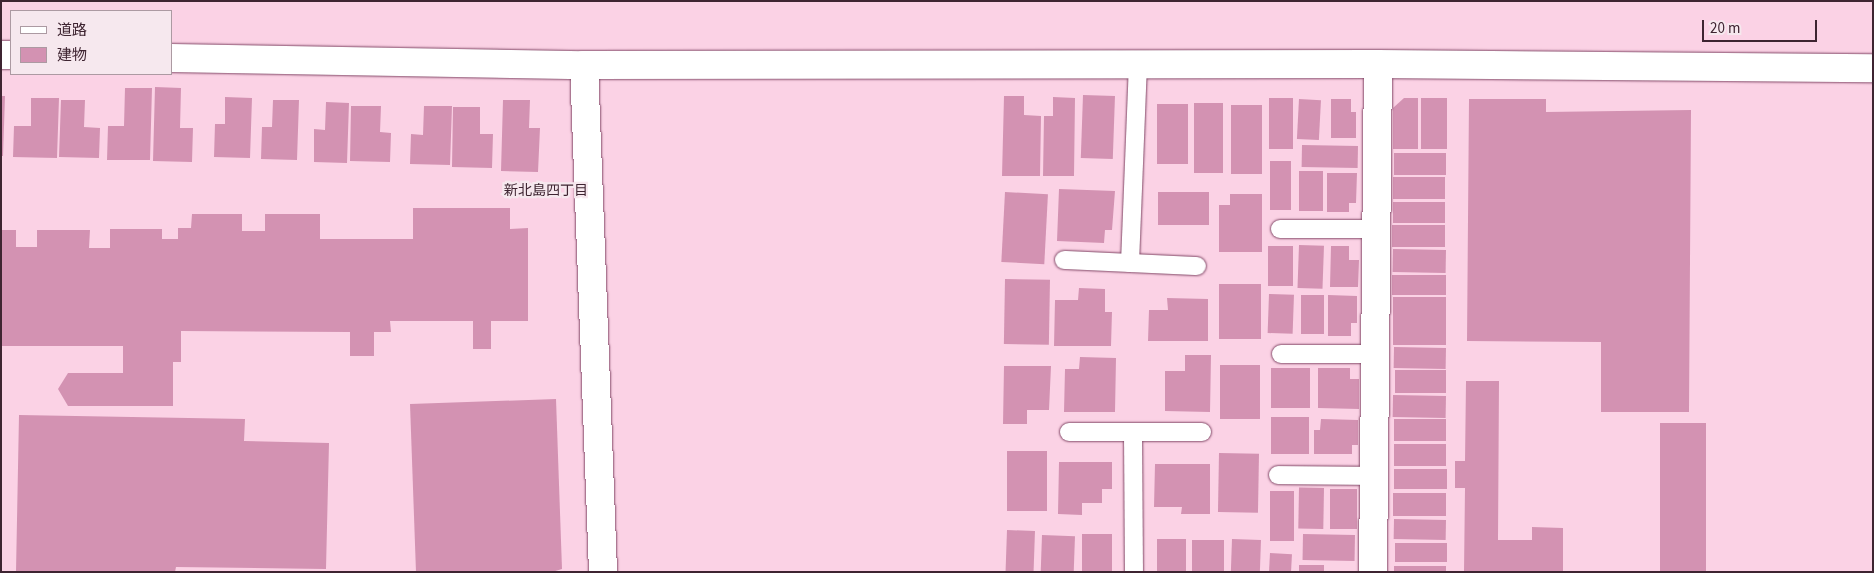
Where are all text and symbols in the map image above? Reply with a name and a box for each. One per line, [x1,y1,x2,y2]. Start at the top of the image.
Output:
legend [10,10,172,75]
scale bar [1704,10,1819,42]
text: 20 m [1710,18,1740,39]
text: 道路 [57,20,87,41]
text: 建物 [57,45,87,66]
district label: 新北島四丁目 [504,183,588,199]

